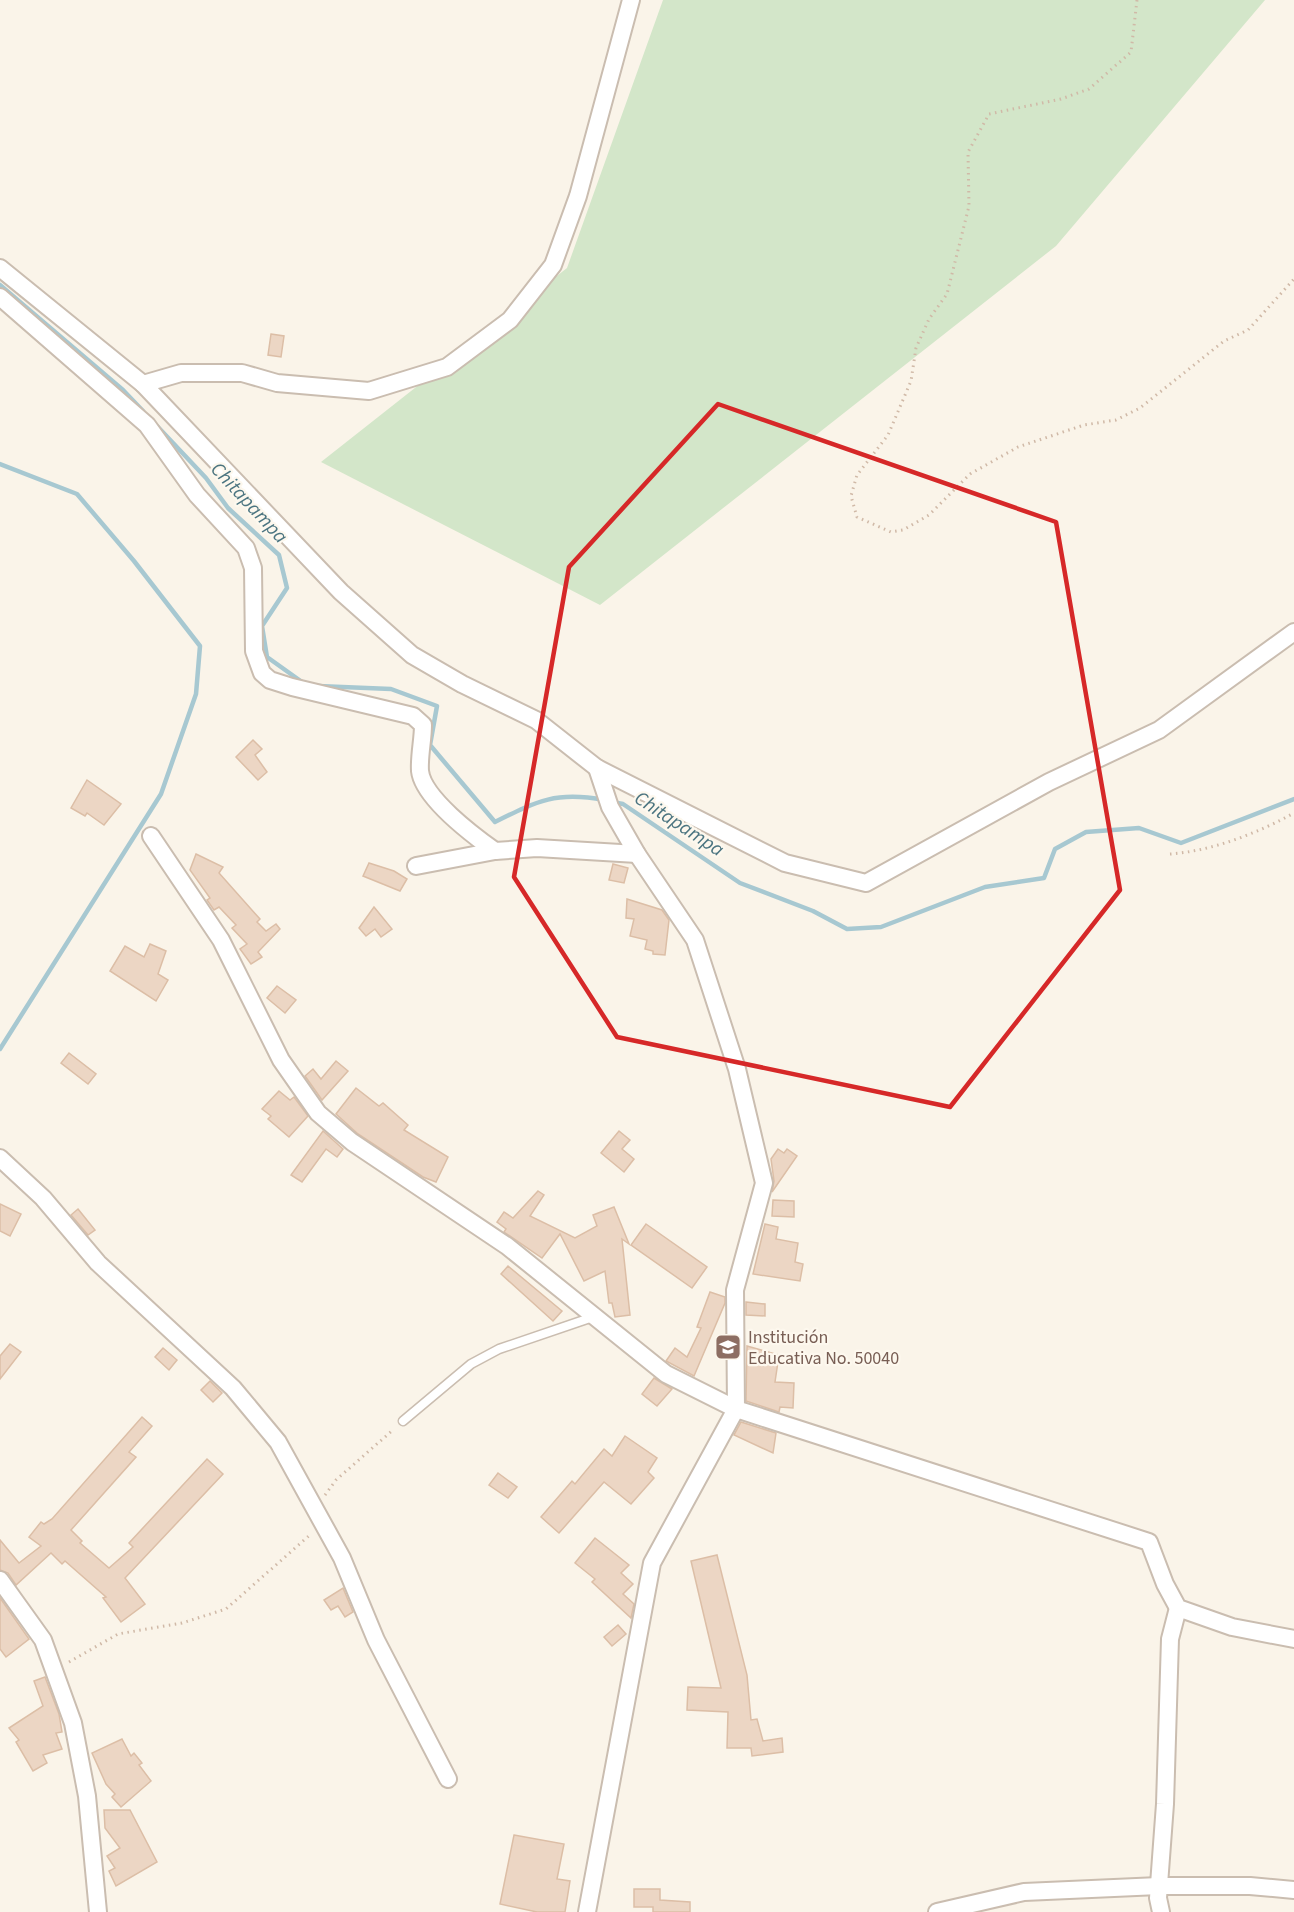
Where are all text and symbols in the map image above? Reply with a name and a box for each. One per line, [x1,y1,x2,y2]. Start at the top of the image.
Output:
water label: Chitapampa [204,456,294,550]
water label: Chitapampa [629,784,730,864]
place label: Institución Educativa No. 50040 [748,1325,899,1371]
school or university icon: Institución Educativa No. 50040 [713,1332,743,1362]

